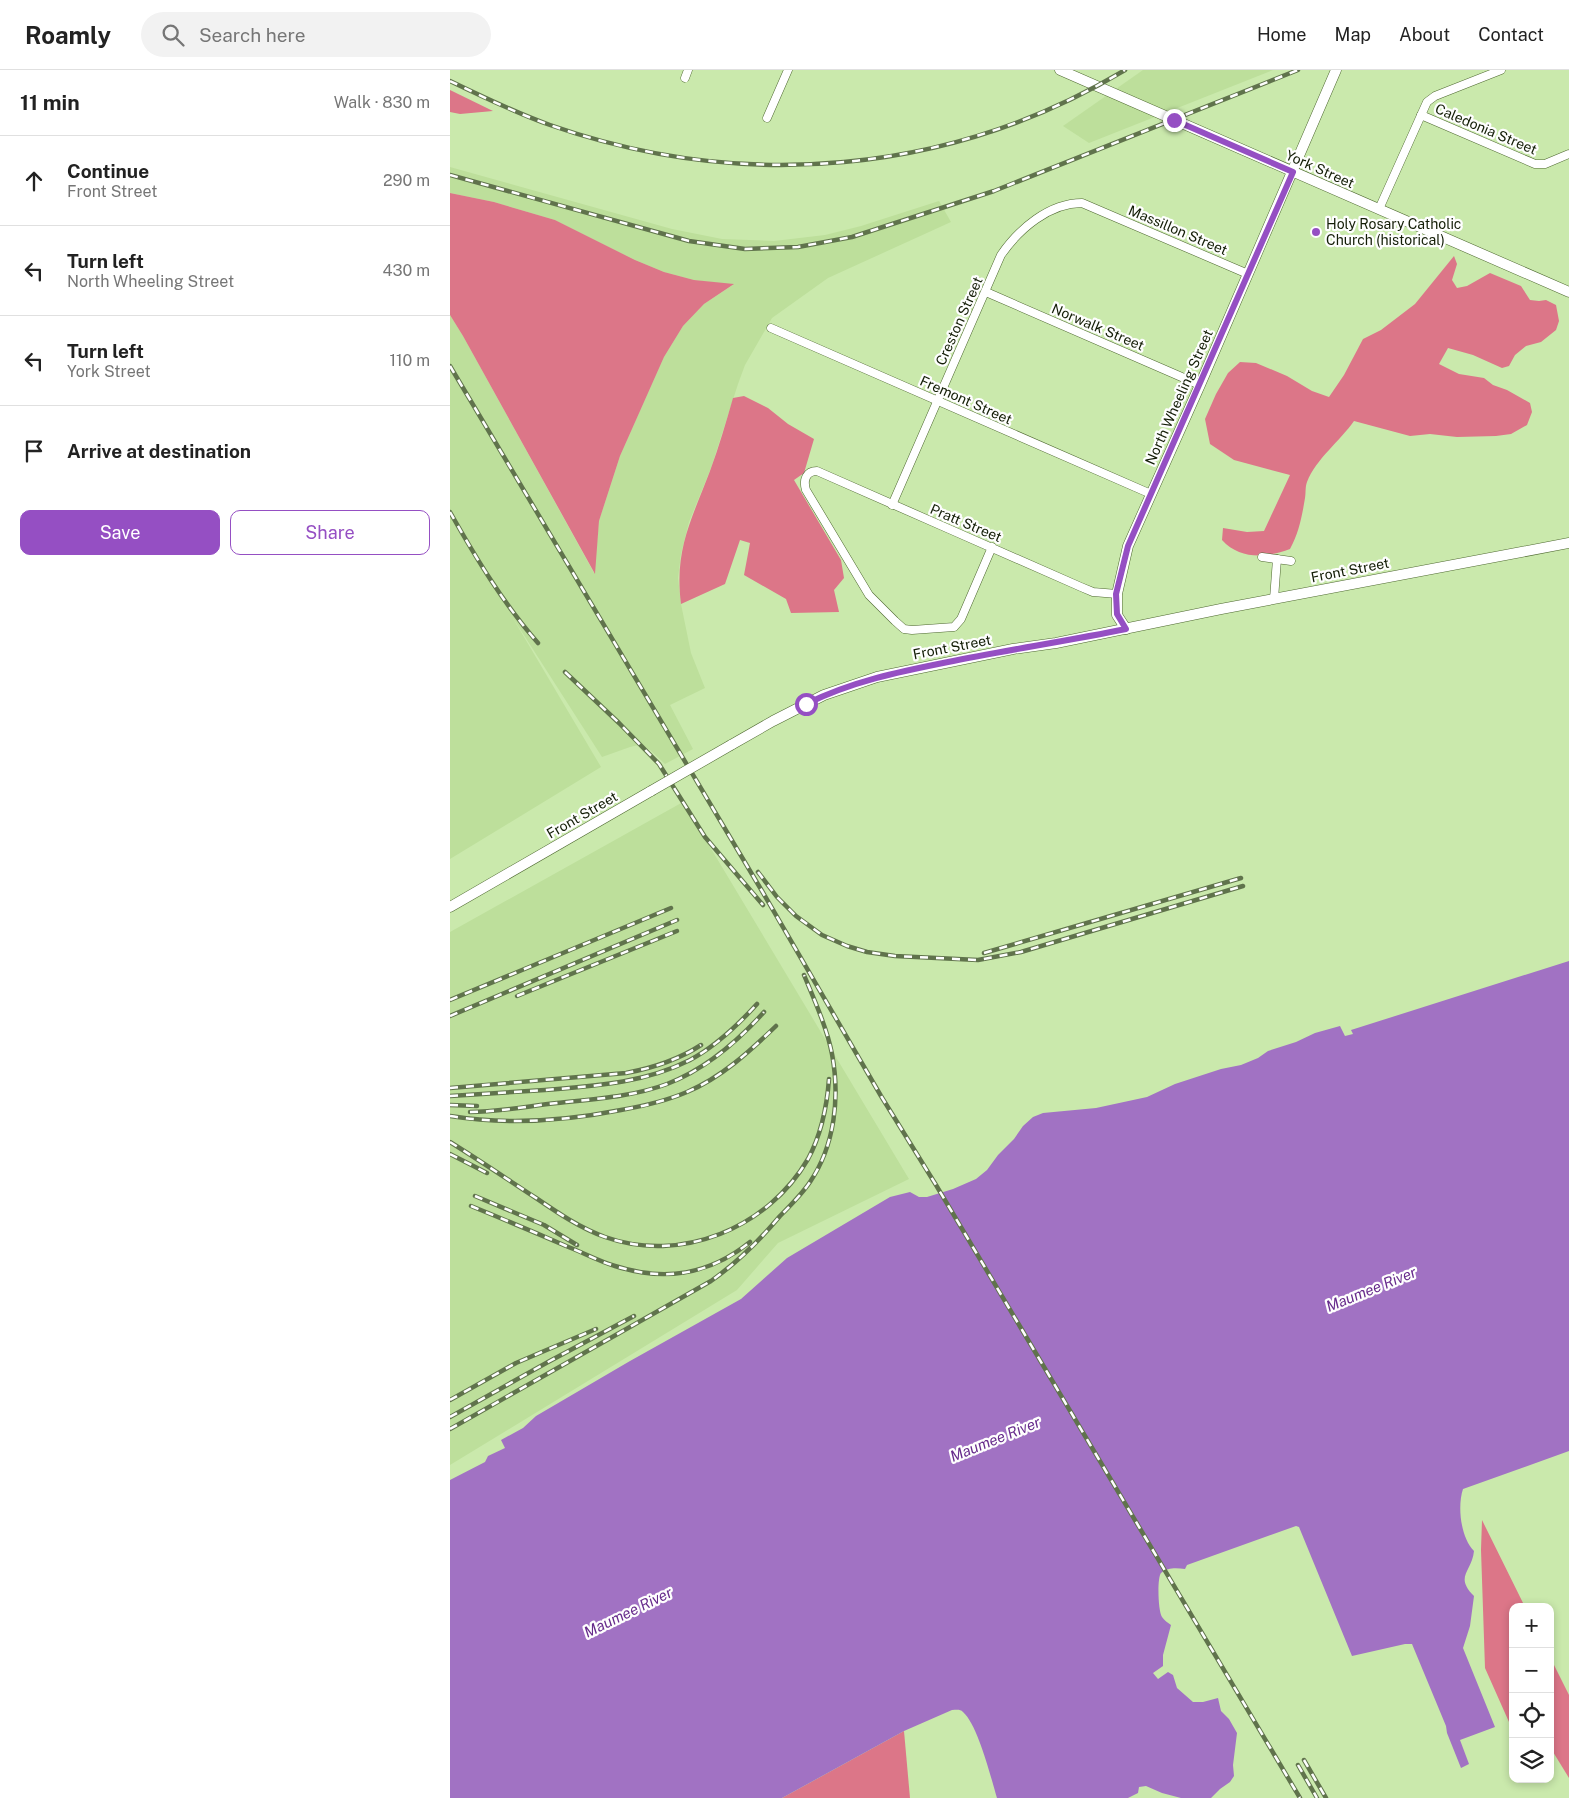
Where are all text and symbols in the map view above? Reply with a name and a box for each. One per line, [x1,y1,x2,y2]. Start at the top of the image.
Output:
search box [141,12,491,57]
text: Roamly [25,21,111,49]
icon: search [159,21,187,49]
text: Search here [199,24,306,46]
text: Home [1257,24,1307,45]
text: Map [1335,24,1371,45]
text: About [1399,24,1450,45]
text: Contact [1478,24,1544,45]
text: 11 min [20,90,80,115]
text: Walk · 830 m [334,93,430,112]
street label: Caledonia Street [1433,100,1539,158]
route end [1163,109,1186,132]
street label: York Street [1283,147,1357,191]
text: Continue [67,160,149,182]
icon: ahead [20,167,48,195]
text: 290 m [383,171,430,190]
text: Front Street [67,182,157,201]
street label: Massillon Street [1126,202,1230,258]
place label: Holy Rosary Catholic Church (historical) [1326,216,1461,248]
marker: Holy Rosary Catholic Church (historical) [1310,226,1322,238]
text: Turn left [67,250,144,272]
icon: left [20,257,48,285]
text: 430 m [382,261,430,280]
text: North Wheeling Street [67,272,234,291]
street label: Creston Street [932,274,986,368]
street label: Norwalk Street [1049,300,1147,354]
street label: North Wheeling Street [1142,327,1216,467]
text: Turn left [67,340,144,362]
icon: left [20,347,48,375]
text: 110 m [389,351,430,370]
text: York Street [67,362,151,381]
street label: Fremont Street [917,373,1015,427]
icon: arrive [20,437,48,465]
text: Arrive at destination [67,440,251,462]
street label: Pratt Street [928,501,1004,545]
button: Save [20,510,220,555]
button: Share [230,510,430,555]
street label: Front Street [1310,555,1390,585]
street label: Front Street [912,632,992,662]
route start [795,693,818,716]
street label: Front Street [544,788,620,842]
water label: Maumee River [1323,1263,1419,1315]
water label: Maumee River [947,1413,1043,1465]
water label: Maumee River [581,1583,675,1641]
map controls [1509,1603,1554,1783]
button: + [1509,1603,1554,1648]
button: − [1509,1648,1554,1693]
button: locate [1509,1693,1554,1738]
button: layers [1509,1738,1554,1783]

